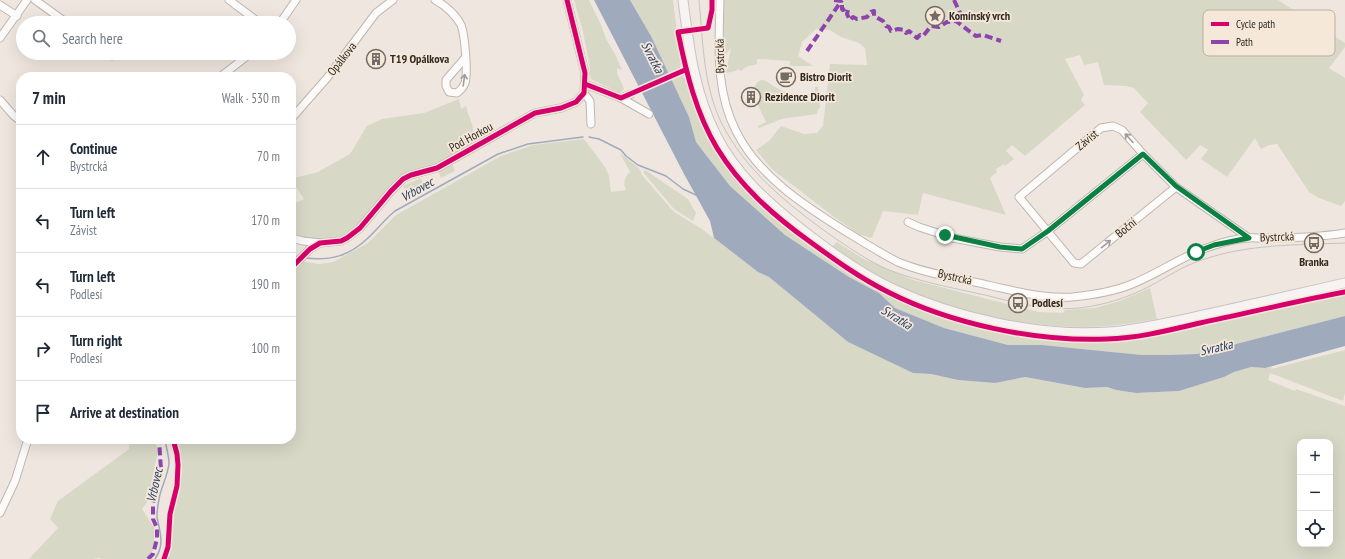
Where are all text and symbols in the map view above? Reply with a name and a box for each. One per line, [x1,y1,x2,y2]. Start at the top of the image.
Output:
place icon: Komínský vrch [924,5,946,27]
place label: Komínský vrch [949,8,1010,23]
legend [1203,10,1335,56]
search box [16,16,296,60]
text: Cycle path [1236,17,1275,31]
icon: search [30,27,52,49]
text: Search here [62,29,123,48]
text: Path [1236,35,1253,49]
street label: Bystrcká [712,38,727,73]
street label: Opálkova [324,39,359,78]
water label: Svratka [637,39,668,77]
building icon: T19 Opálkova [365,48,387,70]
place label: T19 Opálkova [390,51,449,66]
cafe icon: Bistro Diorit [775,66,797,88]
place label: Bistro Diorit [800,69,852,84]
one-way arrow [460,74,468,87]
building icon: Rezidence Diorit [740,86,762,108]
text: 7 min [32,87,66,109]
place label: Rezidence Diorit [765,89,835,104]
text: Walk · 530 m [222,90,280,107]
street label: Pod Horkou [446,118,495,155]
street label: Závist [1072,125,1101,153]
one-way arrow [1125,134,1134,144]
text: Continue [70,139,117,158]
icon: ahead [32,146,54,168]
text: 70 m [257,148,280,165]
text: Bystrcká [70,158,107,175]
water label: Vrbovec [398,173,438,205]
text: Turn left [70,203,115,222]
icon: left [32,210,54,232]
text: 170 m [251,212,280,229]
street label: Boční [1112,214,1140,241]
text: Závist [70,222,97,239]
route end [936,226,954,244]
street label: Bystrcká [1259,228,1295,245]
bus stop icon: Branka [1303,232,1325,254]
one-way arrow [1100,239,1111,248]
route start [1187,243,1205,261]
place label: Branka [1299,254,1329,269]
street label: Bystrcká [937,265,974,288]
text: Turn left [70,267,115,286]
icon: left [32,274,54,296]
text: 190 m [251,276,280,293]
text: Podlesí [70,286,102,303]
bus stop icon: Podlesí [1007,292,1029,314]
place label: Podlesí [1032,295,1063,310]
water label: Svratka [878,301,916,334]
text: Turn right [70,331,122,350]
water label: Svratka [1198,335,1235,360]
icon: right [32,338,54,360]
text: 100 m [251,340,280,357]
text: Podlesí [70,350,102,367]
icon: arrive [32,402,54,424]
text: Arrive at destination [70,403,179,422]
map controls [1297,439,1333,547]
button: + [1297,439,1333,475]
water label: Vrbovec [142,465,167,504]
button: − [1297,475,1333,511]
button: locate [1297,511,1333,547]

